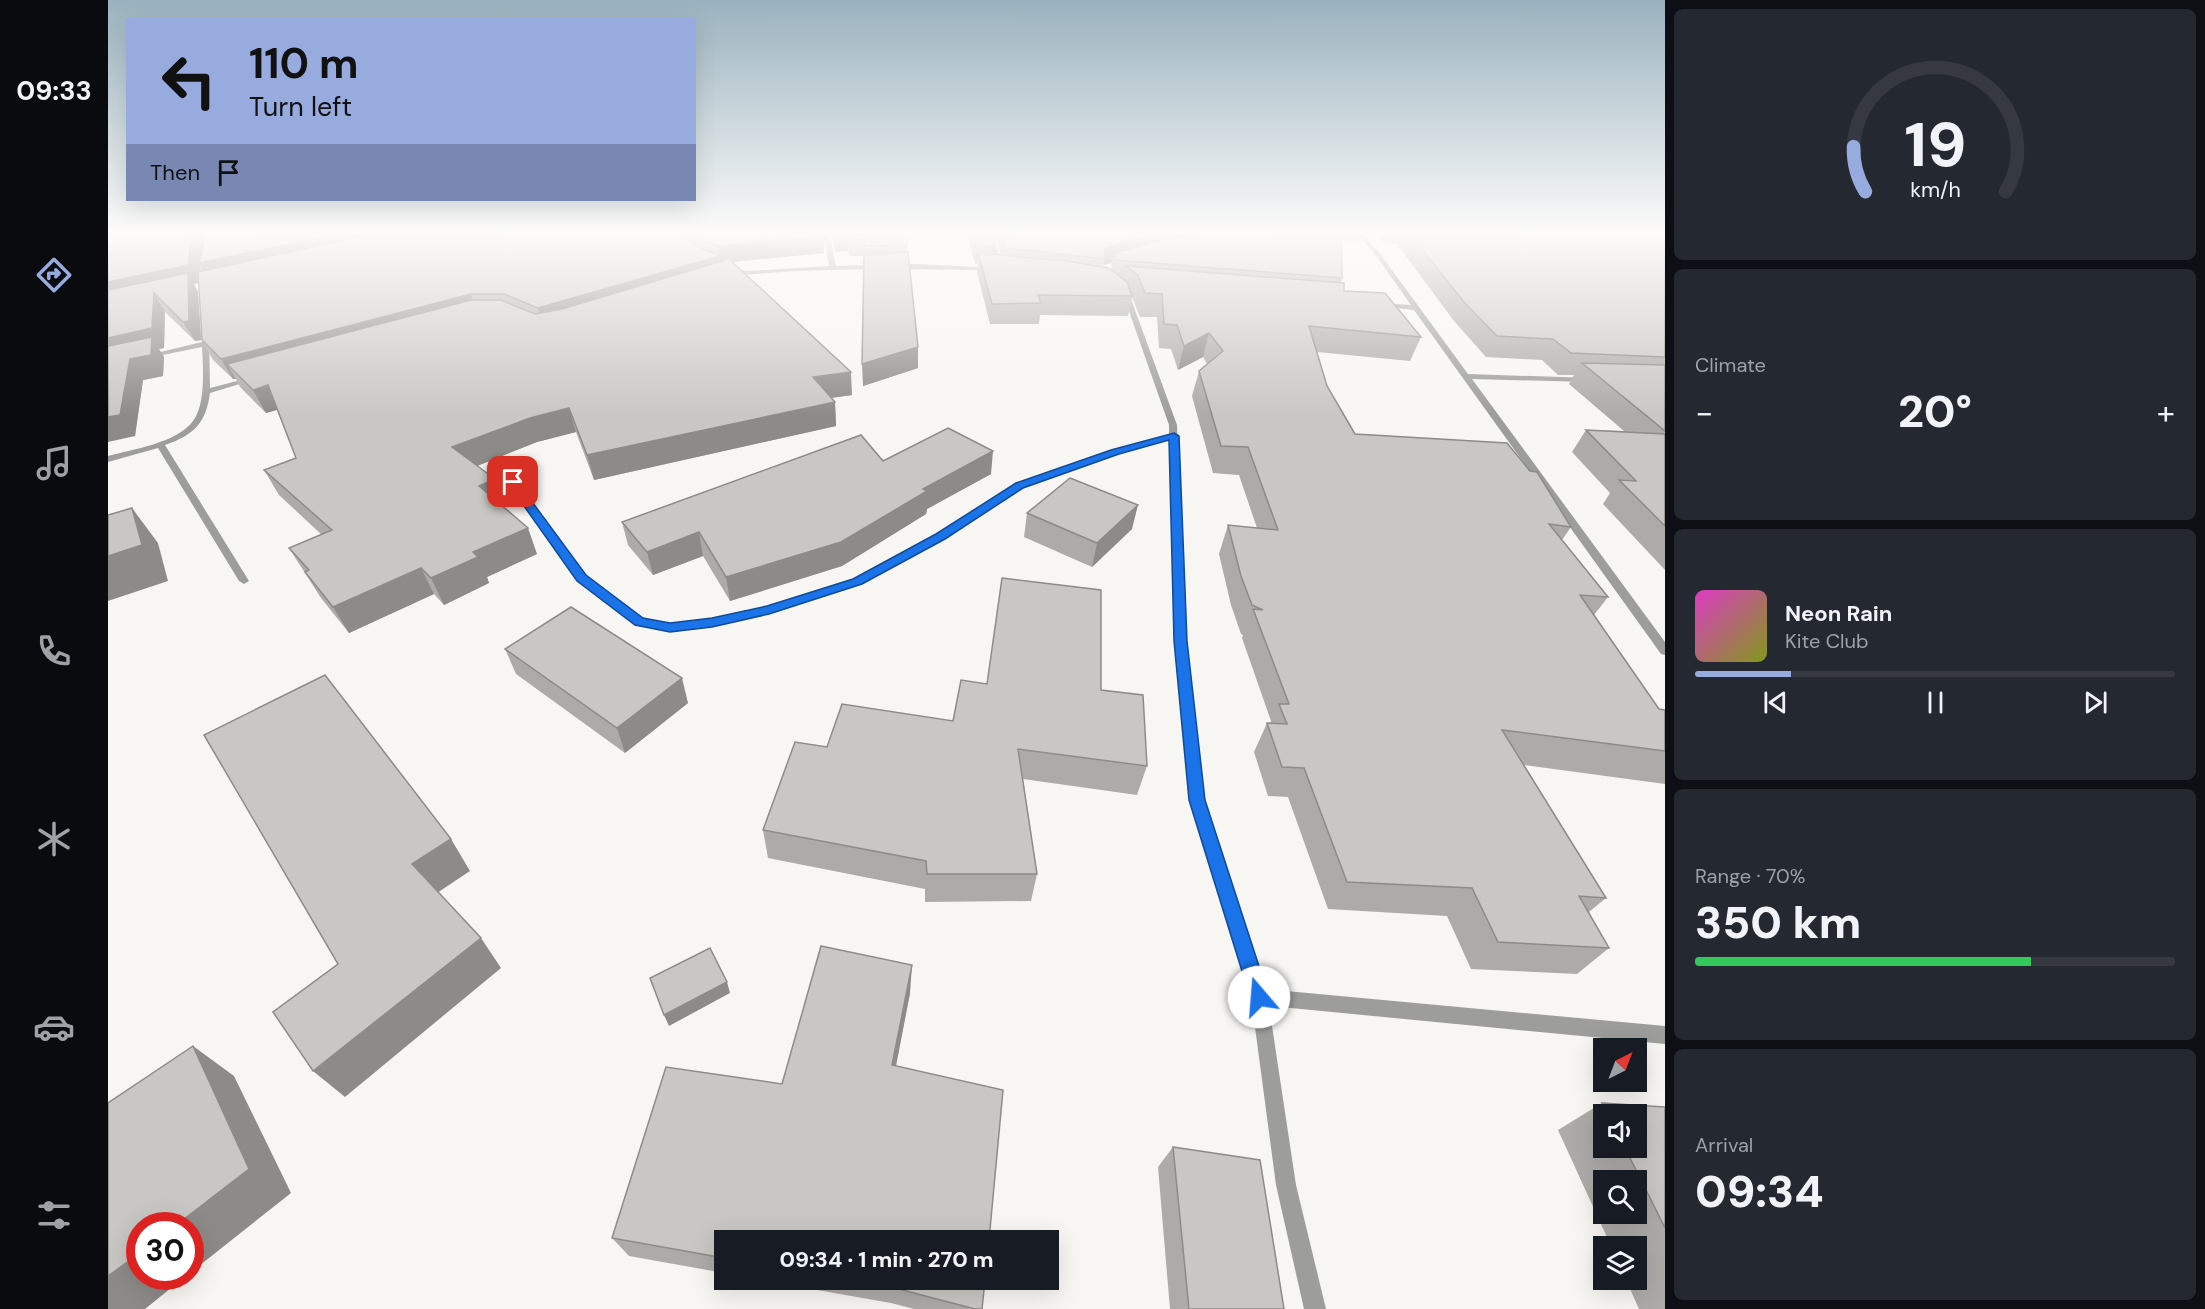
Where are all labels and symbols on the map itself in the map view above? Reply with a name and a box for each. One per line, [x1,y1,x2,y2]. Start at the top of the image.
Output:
pin [487,456,538,507]
position arrow [1227,965,1291,1029]
north arrow [1593,1038,1647,1092]
speed limit sign: 30 [126,1212,204,1290]

